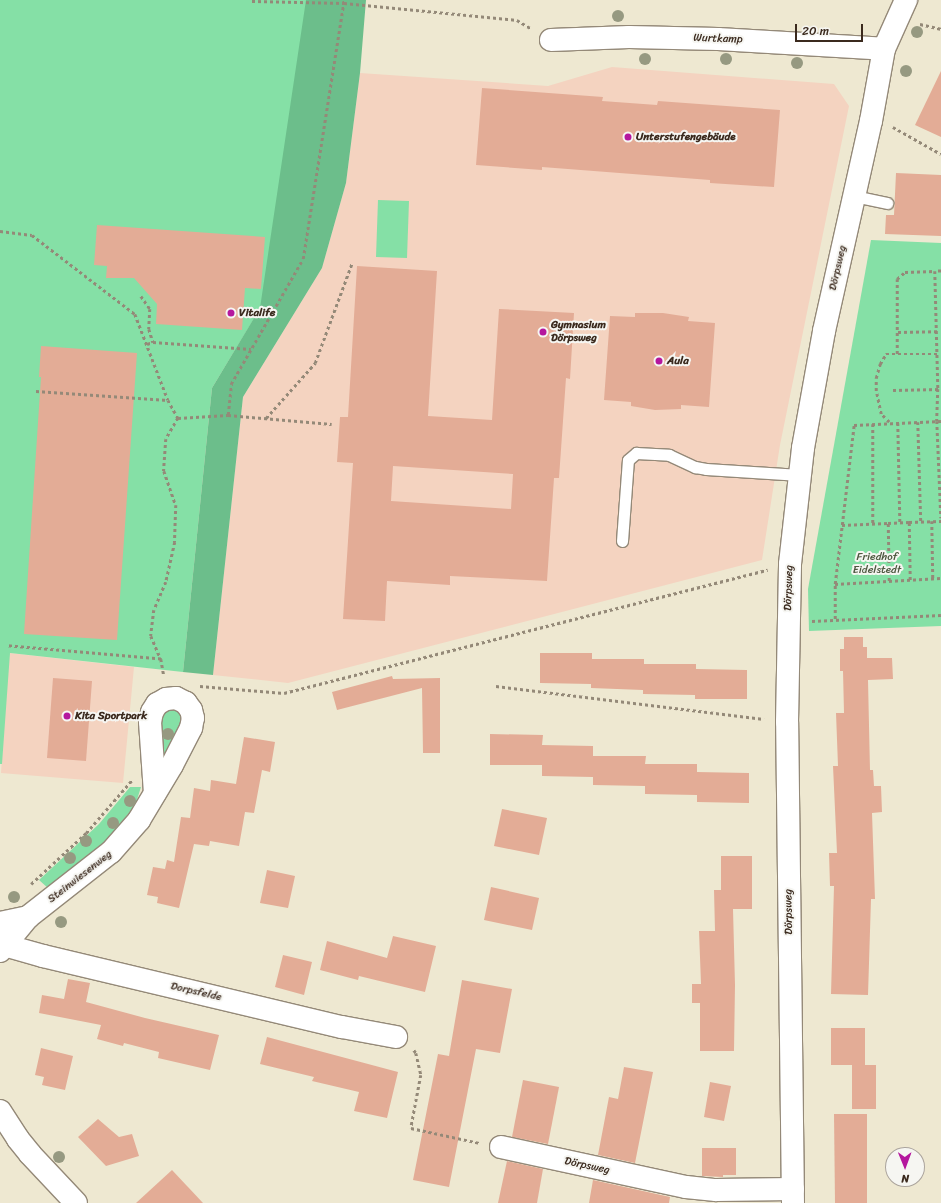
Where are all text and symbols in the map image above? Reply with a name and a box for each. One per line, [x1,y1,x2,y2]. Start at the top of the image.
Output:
scale bar [797,16,865,42]
text: 20 m [802,20,829,42]
street label: Wurtkamp [693,32,743,46]
place label: Unterstufengebäude [636,130,736,144]
marker: Unterstufengebäude [623,132,633,142]
street label: Dörpsweg [826,244,850,292]
place label: Vitalife [239,306,275,320]
marker: Vitalife [226,308,236,318]
place label: Gymnasium Dörpsweg [551,319,606,345]
marker: Gymnasium Dörpsweg [538,327,548,337]
place label: Aula [667,354,689,368]
marker: Aula [654,356,664,366]
park label: Friedhof Eidelstedt [853,551,901,577]
street label: Dörpsweg [782,565,796,611]
place label: Kita Sportpark [75,709,147,723]
marker: Kita Sportpark [62,711,72,721]
street label: Steinwiesenweg [45,848,115,906]
street label: Dörpsweg [782,889,796,935]
street label: Dorpsfelde [169,980,223,1004]
north arrow [885,1147,925,1187]
street label: Dörpsweg [563,1155,611,1177]
text: N [901,1169,909,1188]

